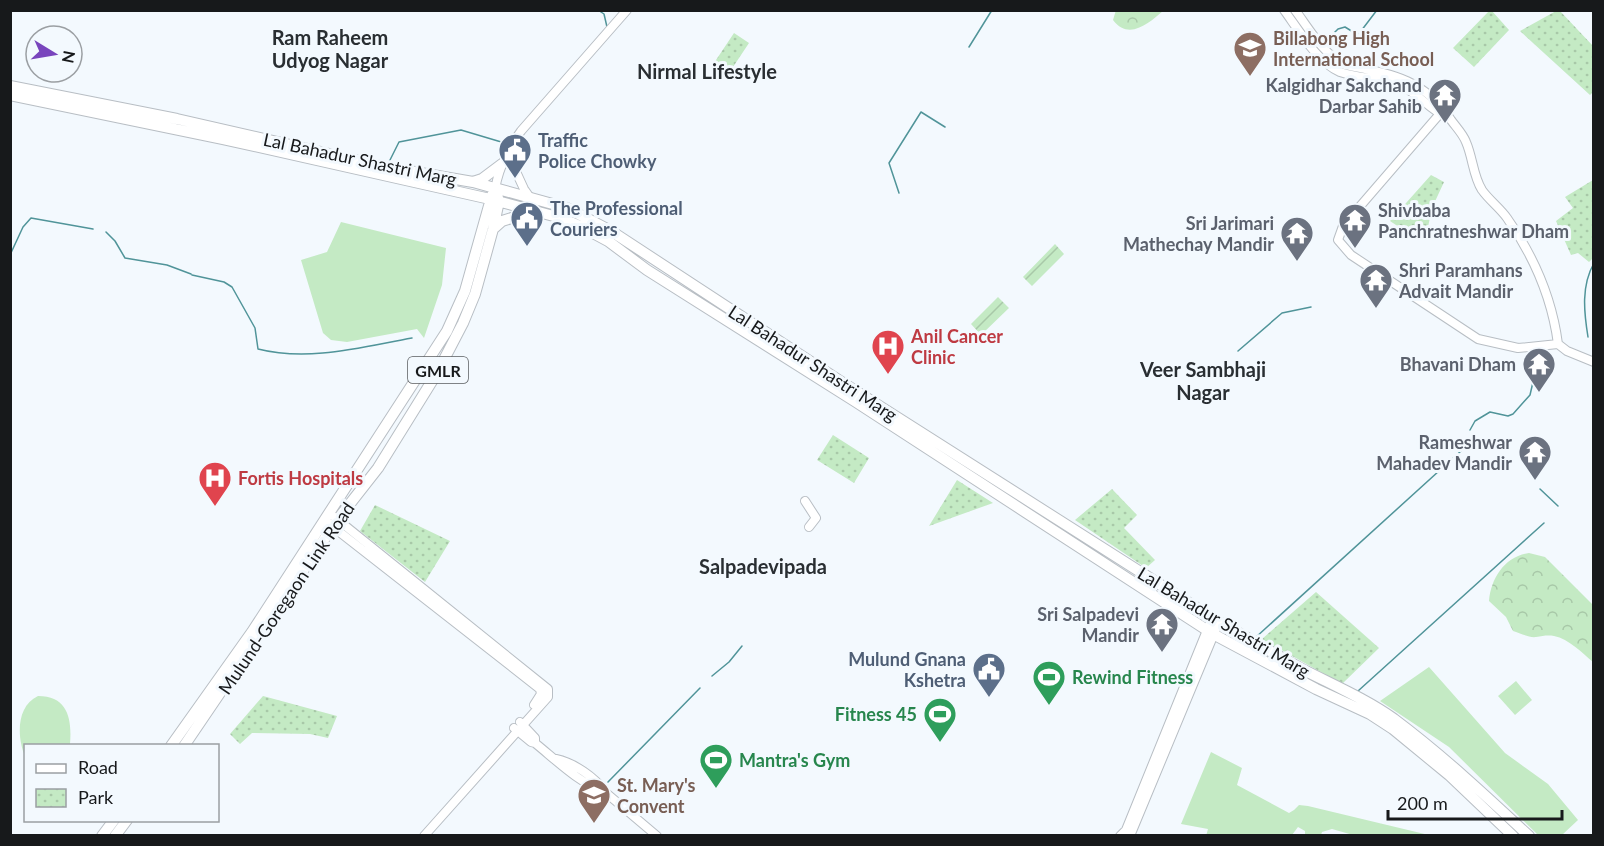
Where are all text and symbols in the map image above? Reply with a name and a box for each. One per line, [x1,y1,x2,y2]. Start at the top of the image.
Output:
north arrow [24,24,84,84]
district label: Ram Raheem Udyog Nagar [272,25,389,72]
place label: Billabong High International School [1273,27,1434,70]
school or university icon: Billabong High International School [1232,30,1268,77]
text: N [59,49,80,65]
district label: Nirmal Lifestyle [637,59,777,83]
place label: Kalgidhar Sakchand Darbar Sahib [1265,74,1422,117]
temple icon: Kalgidhar Sakchand Darbar Sahib [1427,77,1463,124]
street label: Lal Bahadur Shastri Marg [261,128,459,190]
place label: Traffic Police Chowky [538,129,657,172]
public building icon: Traffic Police Chowky [497,132,533,179]
place label: The Professional Couriers [550,197,683,240]
place label: Shivbaba Panchratneshwar Dham [1378,199,1569,242]
public building icon: The Professional Couriers [509,200,545,247]
temple icon: Shivbaba Panchratneshwar Dham [1337,202,1373,249]
place label: Sri Jarimari Mathechay Mandir [1123,212,1274,255]
temple icon: Sri Jarimari Mathechay Mandir [1279,215,1315,262]
place label: Shri Paramhans Advait Mandir [1398,259,1523,302]
temple icon: Shri Paramhans Advait Mandir [1358,262,1394,309]
street label: Lal Bahadur Shastri Marg [724,300,902,426]
place label: Anil Cancer Clinic [910,325,1003,368]
hospital icon: Anil Cancer Clinic [870,328,906,375]
temple icon: Bhavani Dham [1521,346,1557,393]
place label: Bhavani Dham [1400,353,1516,375]
road number: GMLR [408,357,468,383]
district label: Veer Sambhaji Nagar [1139,357,1266,404]
place label: Rameshwar Mahadev Mandir [1376,431,1512,474]
temple icon: Rameshwar Mahadev Mandir [1517,434,1553,481]
hospital icon: Fortis Hospitals [197,460,233,507]
place label: Fortis Hospitals [238,467,363,489]
street label: Mulund-Goregaon Link Road [213,498,359,698]
district label: Salpadevipada [699,554,827,578]
street label: Lal Bahadur Shastri Marg [1134,562,1314,682]
place label: Sri Salpadevi Mandir [1037,603,1139,646]
temple icon: Sri Salpadevi Mandir [1144,606,1180,653]
place label: Mulund Gnana Kshetra [848,648,966,691]
public building icon: Mulund Gnana Kshetra [971,651,1007,698]
sports icon: Rewind Fitness [1031,659,1067,706]
place label: Rewind Fitness [1072,666,1193,688]
sports icon: Fitness 45 [922,696,958,743]
place label: Fitness 45 [835,703,917,725]
sports icon: Mantra's Gym [698,742,734,789]
legend [24,744,219,822]
place label: Mantra's Gym [739,749,850,771]
text: Road [78,756,118,778]
place label: St. Mary's Convent [617,774,696,817]
school or university icon: St. Mary's Convent [576,777,612,824]
scale bar [1388,783,1562,821]
text: Park [78,786,114,808]
text: 200 m [1397,792,1448,814]

